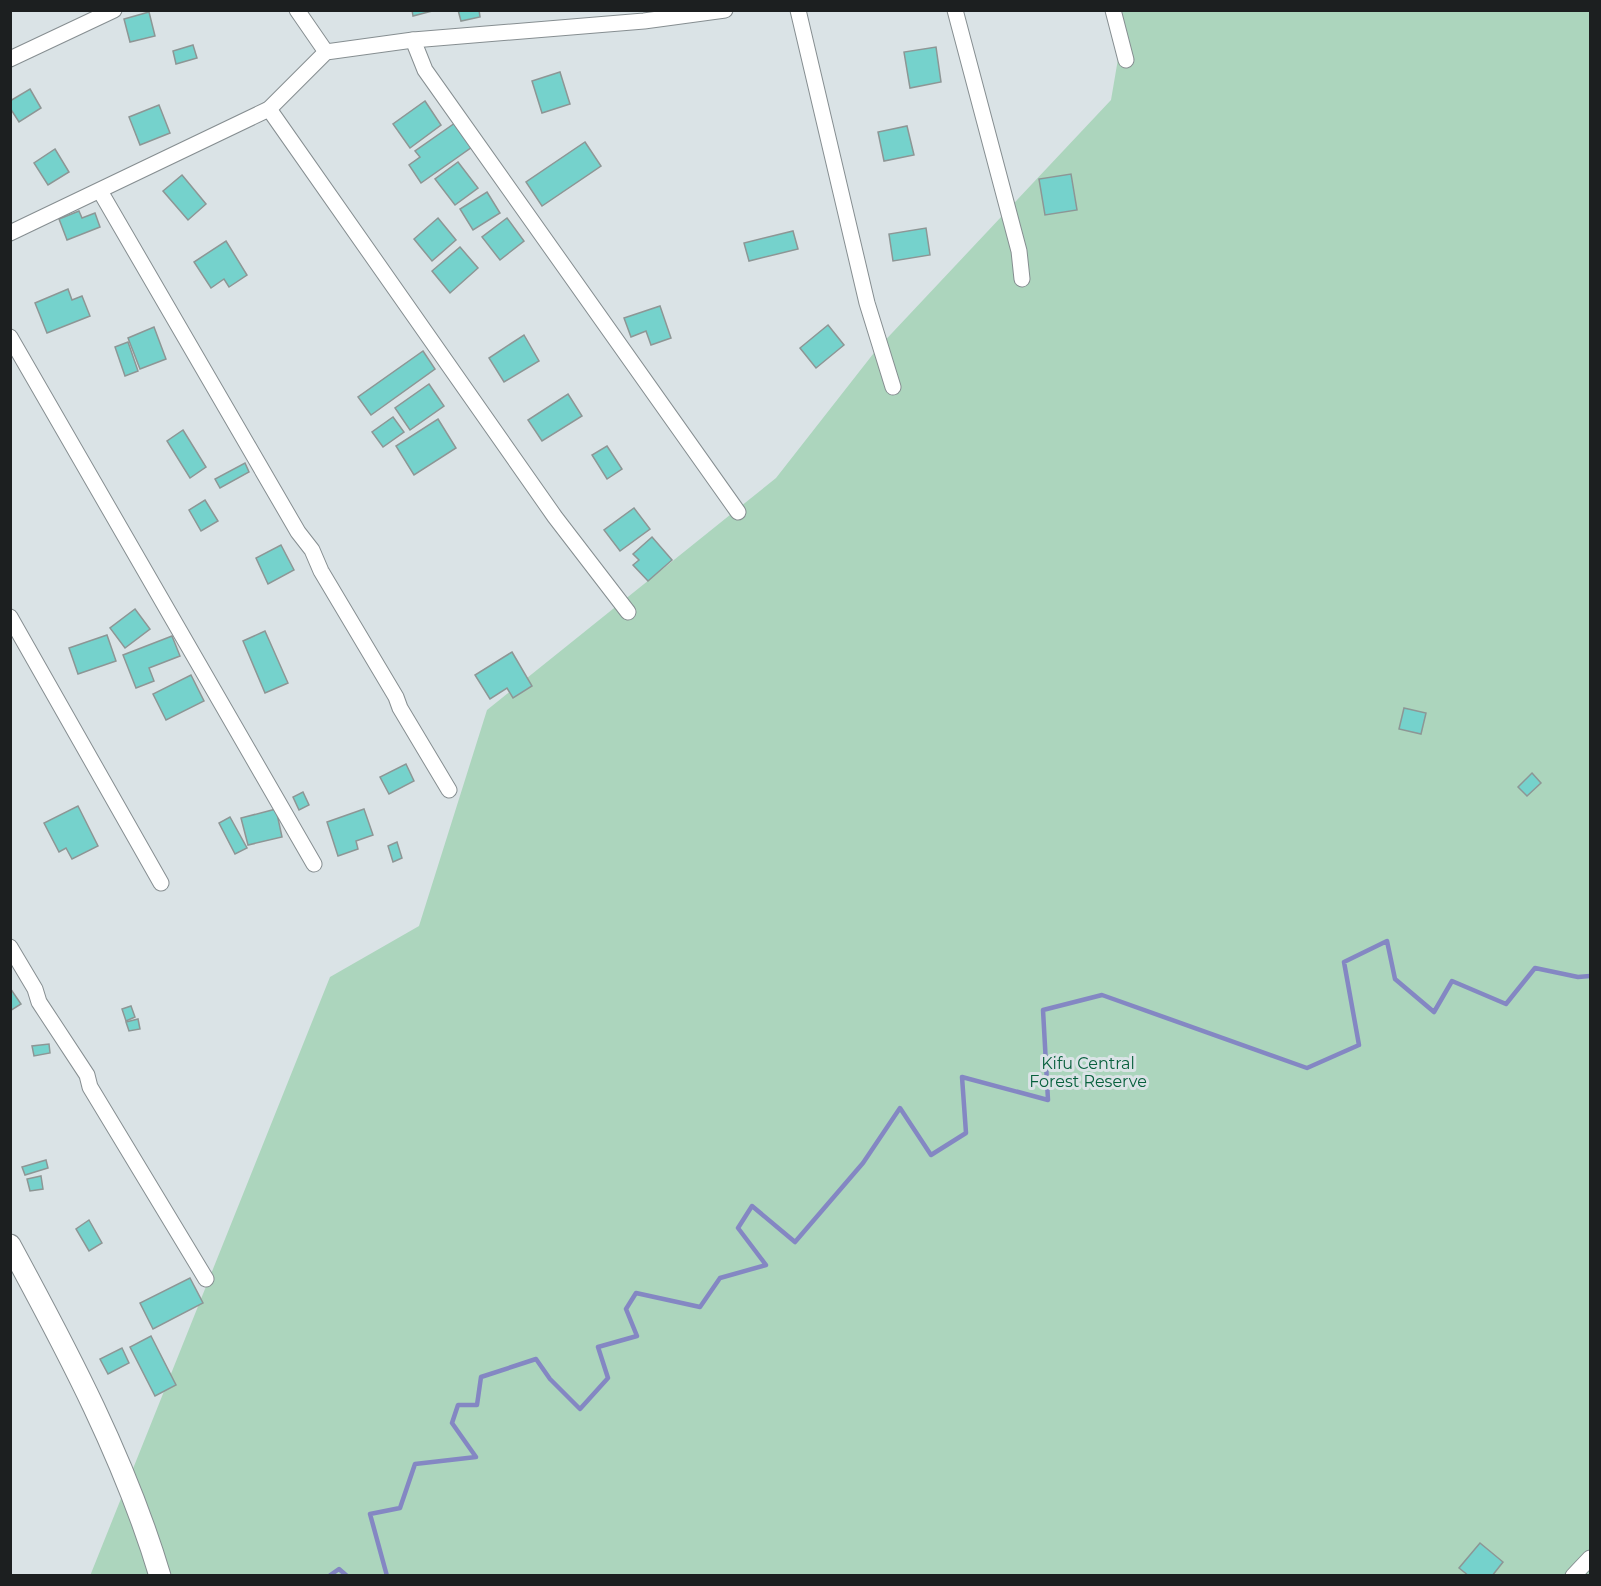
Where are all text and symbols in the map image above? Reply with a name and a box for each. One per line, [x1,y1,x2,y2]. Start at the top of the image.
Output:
park label: Kifu Central Forest Reserve [1029,1054,1147,1091]

